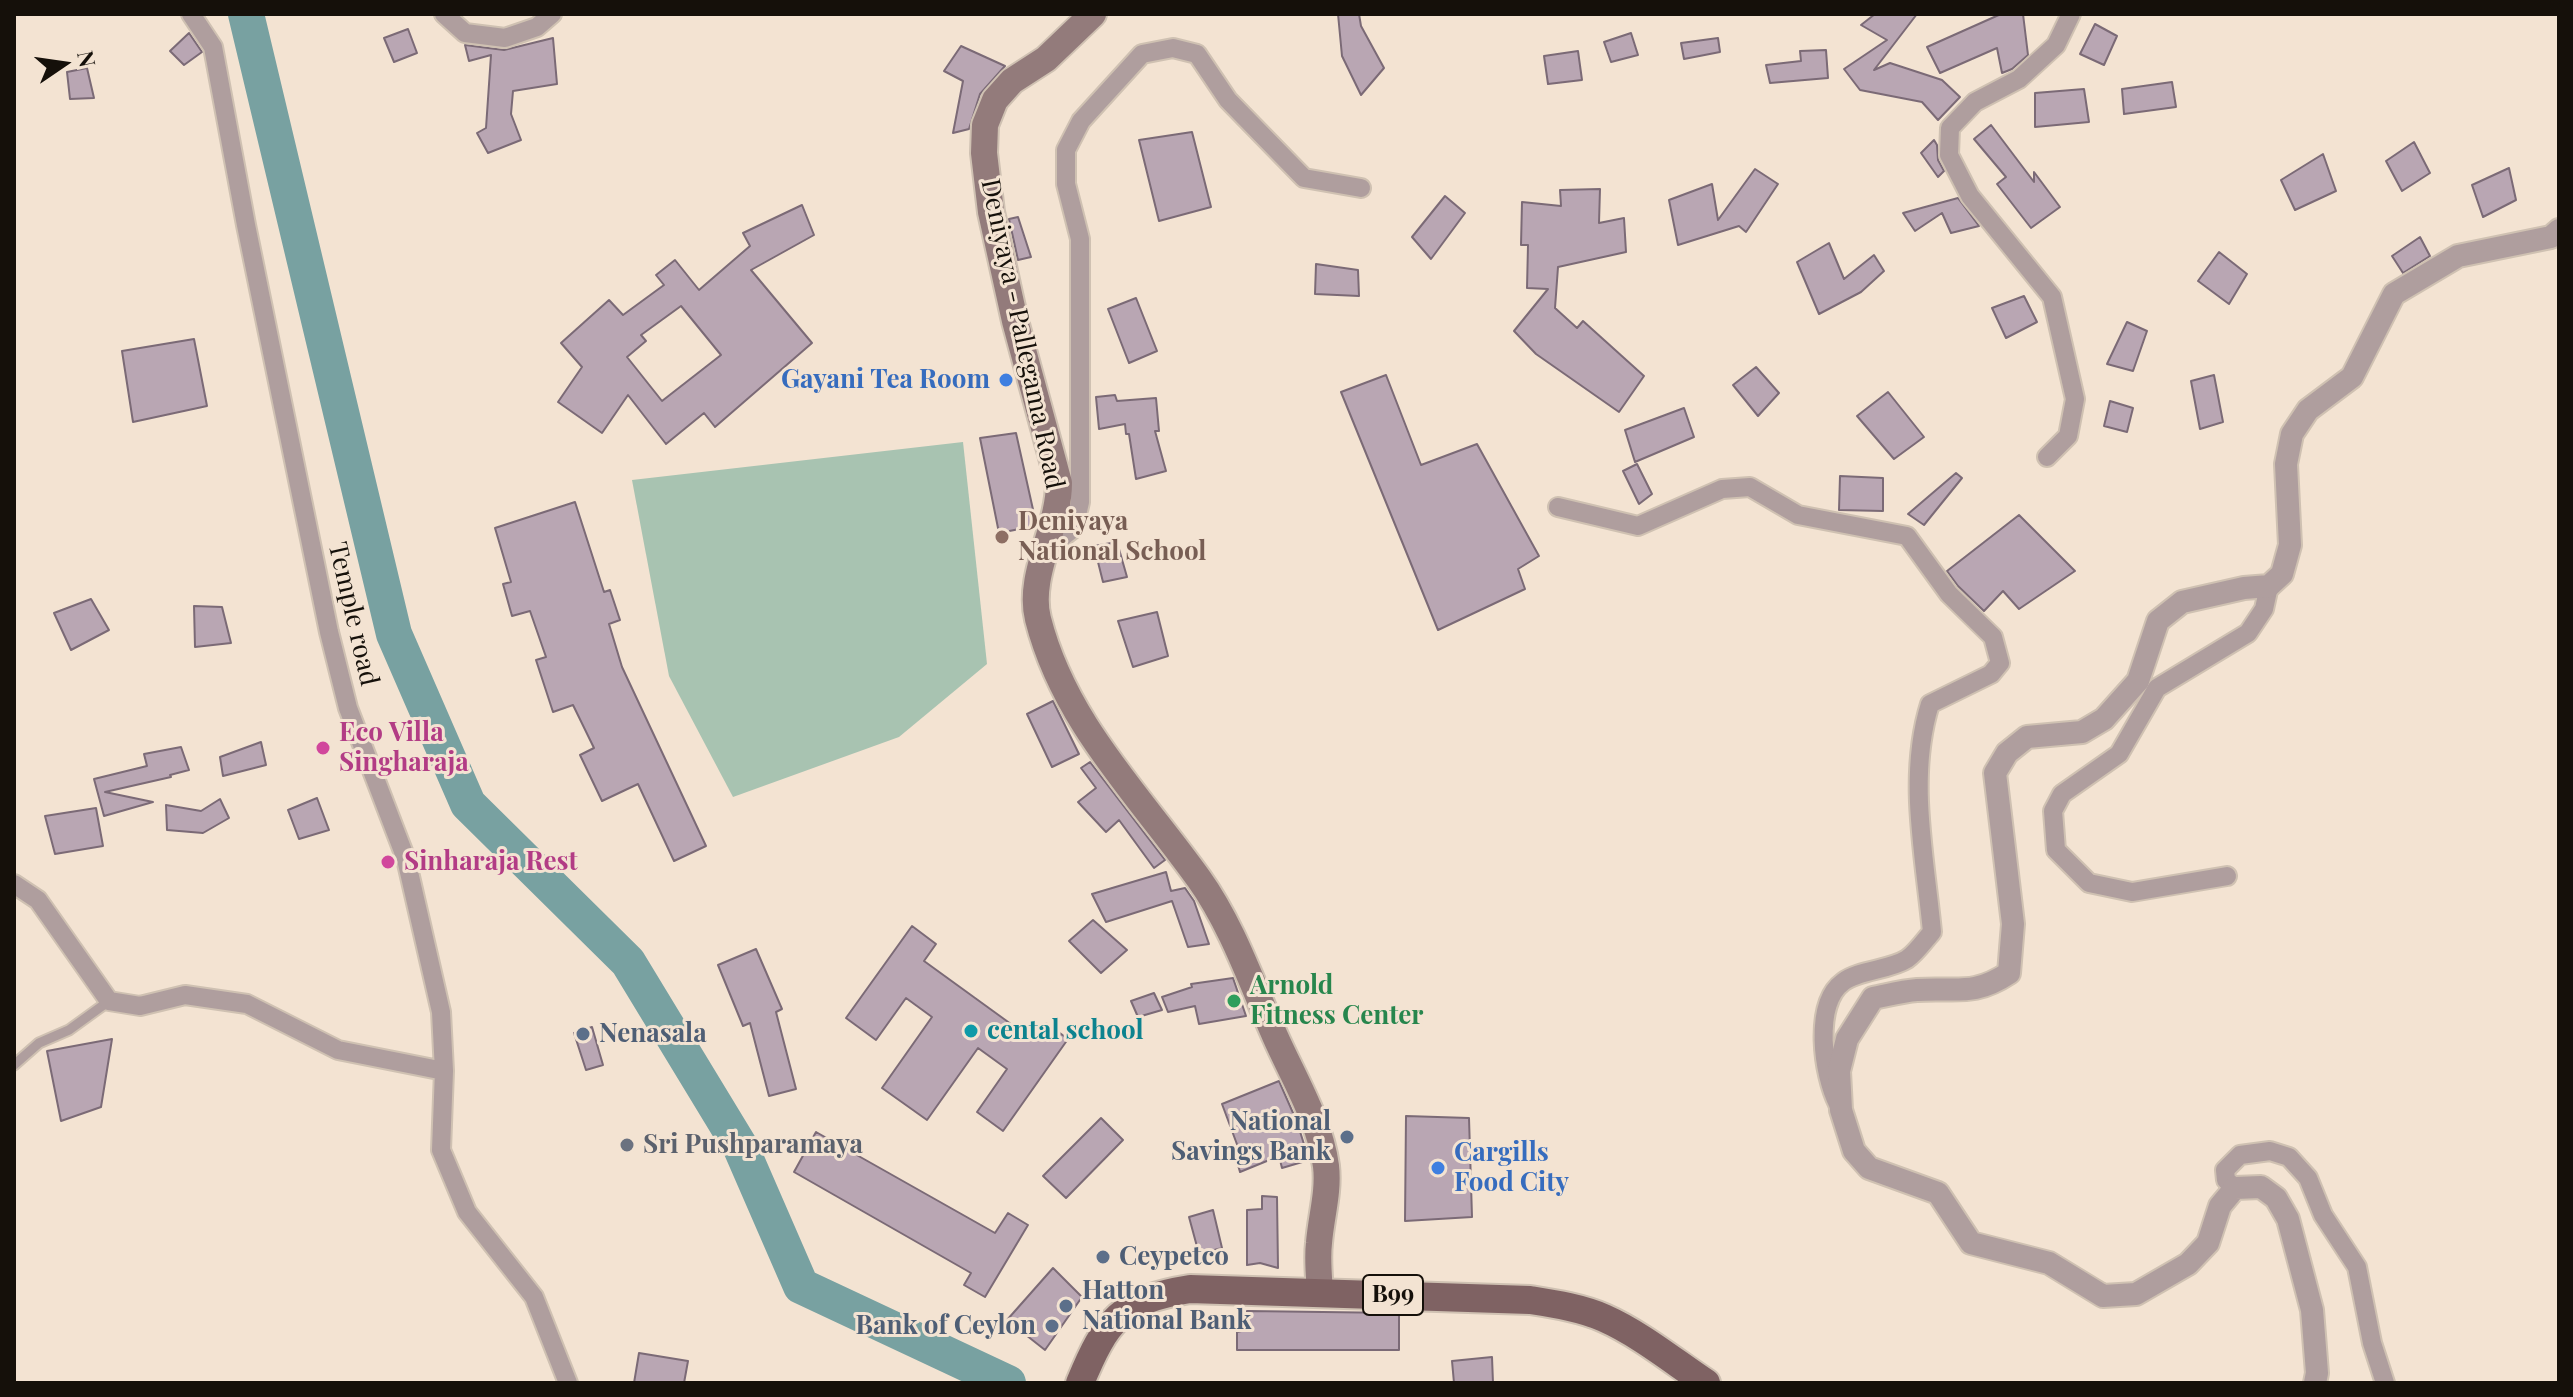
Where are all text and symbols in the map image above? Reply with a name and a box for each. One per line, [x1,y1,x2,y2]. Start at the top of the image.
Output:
north arrow [24,24,104,104]
text: N [71,47,104,70]
street label: Deniyaya - Pallegama Road [974,176,1070,492]
place label: Gayani Tea Room [781,364,990,396]
marker: Gayani Tea Room [997,371,1015,389]
place label: Deniyaya National School [1018,506,1206,568]
marker: Deniyaya National School [993,528,1011,546]
street label: Temple road [321,539,385,689]
place label: Eco Villa Singharaja [339,717,469,778]
marker: Eco Villa Singharaja [314,739,332,757]
place label: Sinharaja Rest [404,846,578,878]
marker: Sinharaja Rest [379,853,397,871]
place label: Arnold Fitness Center [1250,970,1423,1032]
marker: Arnold Fitness Center [1225,992,1243,1010]
place label: cental school [987,1015,1143,1047]
place label: Nenasala [599,1018,707,1050]
marker: cental school [962,1022,980,1040]
marker: Nenasala [574,1025,592,1043]
place label: National Savings Bank [1171,1106,1331,1168]
marker: National Savings Bank [1338,1128,1356,1146]
place label: Sri Pushparamaya [643,1129,863,1161]
marker: Sri Pushparamaya [618,1136,636,1154]
place label: Cargills Food City [1454,1137,1569,1198]
marker: Cargills Food City [1429,1159,1447,1177]
place label: Ceypetco [1119,1241,1229,1273]
marker: Ceypetco [1094,1248,1112,1266]
place label: Hatton National Bank [1082,1275,1251,1336]
road number: B99 [1363,1275,1423,1315]
marker: Hatton National Bank [1057,1297,1075,1315]
place label: Bank of Ceylon [856,1310,1036,1342]
marker: Bank of Ceylon [1043,1317,1061,1335]

